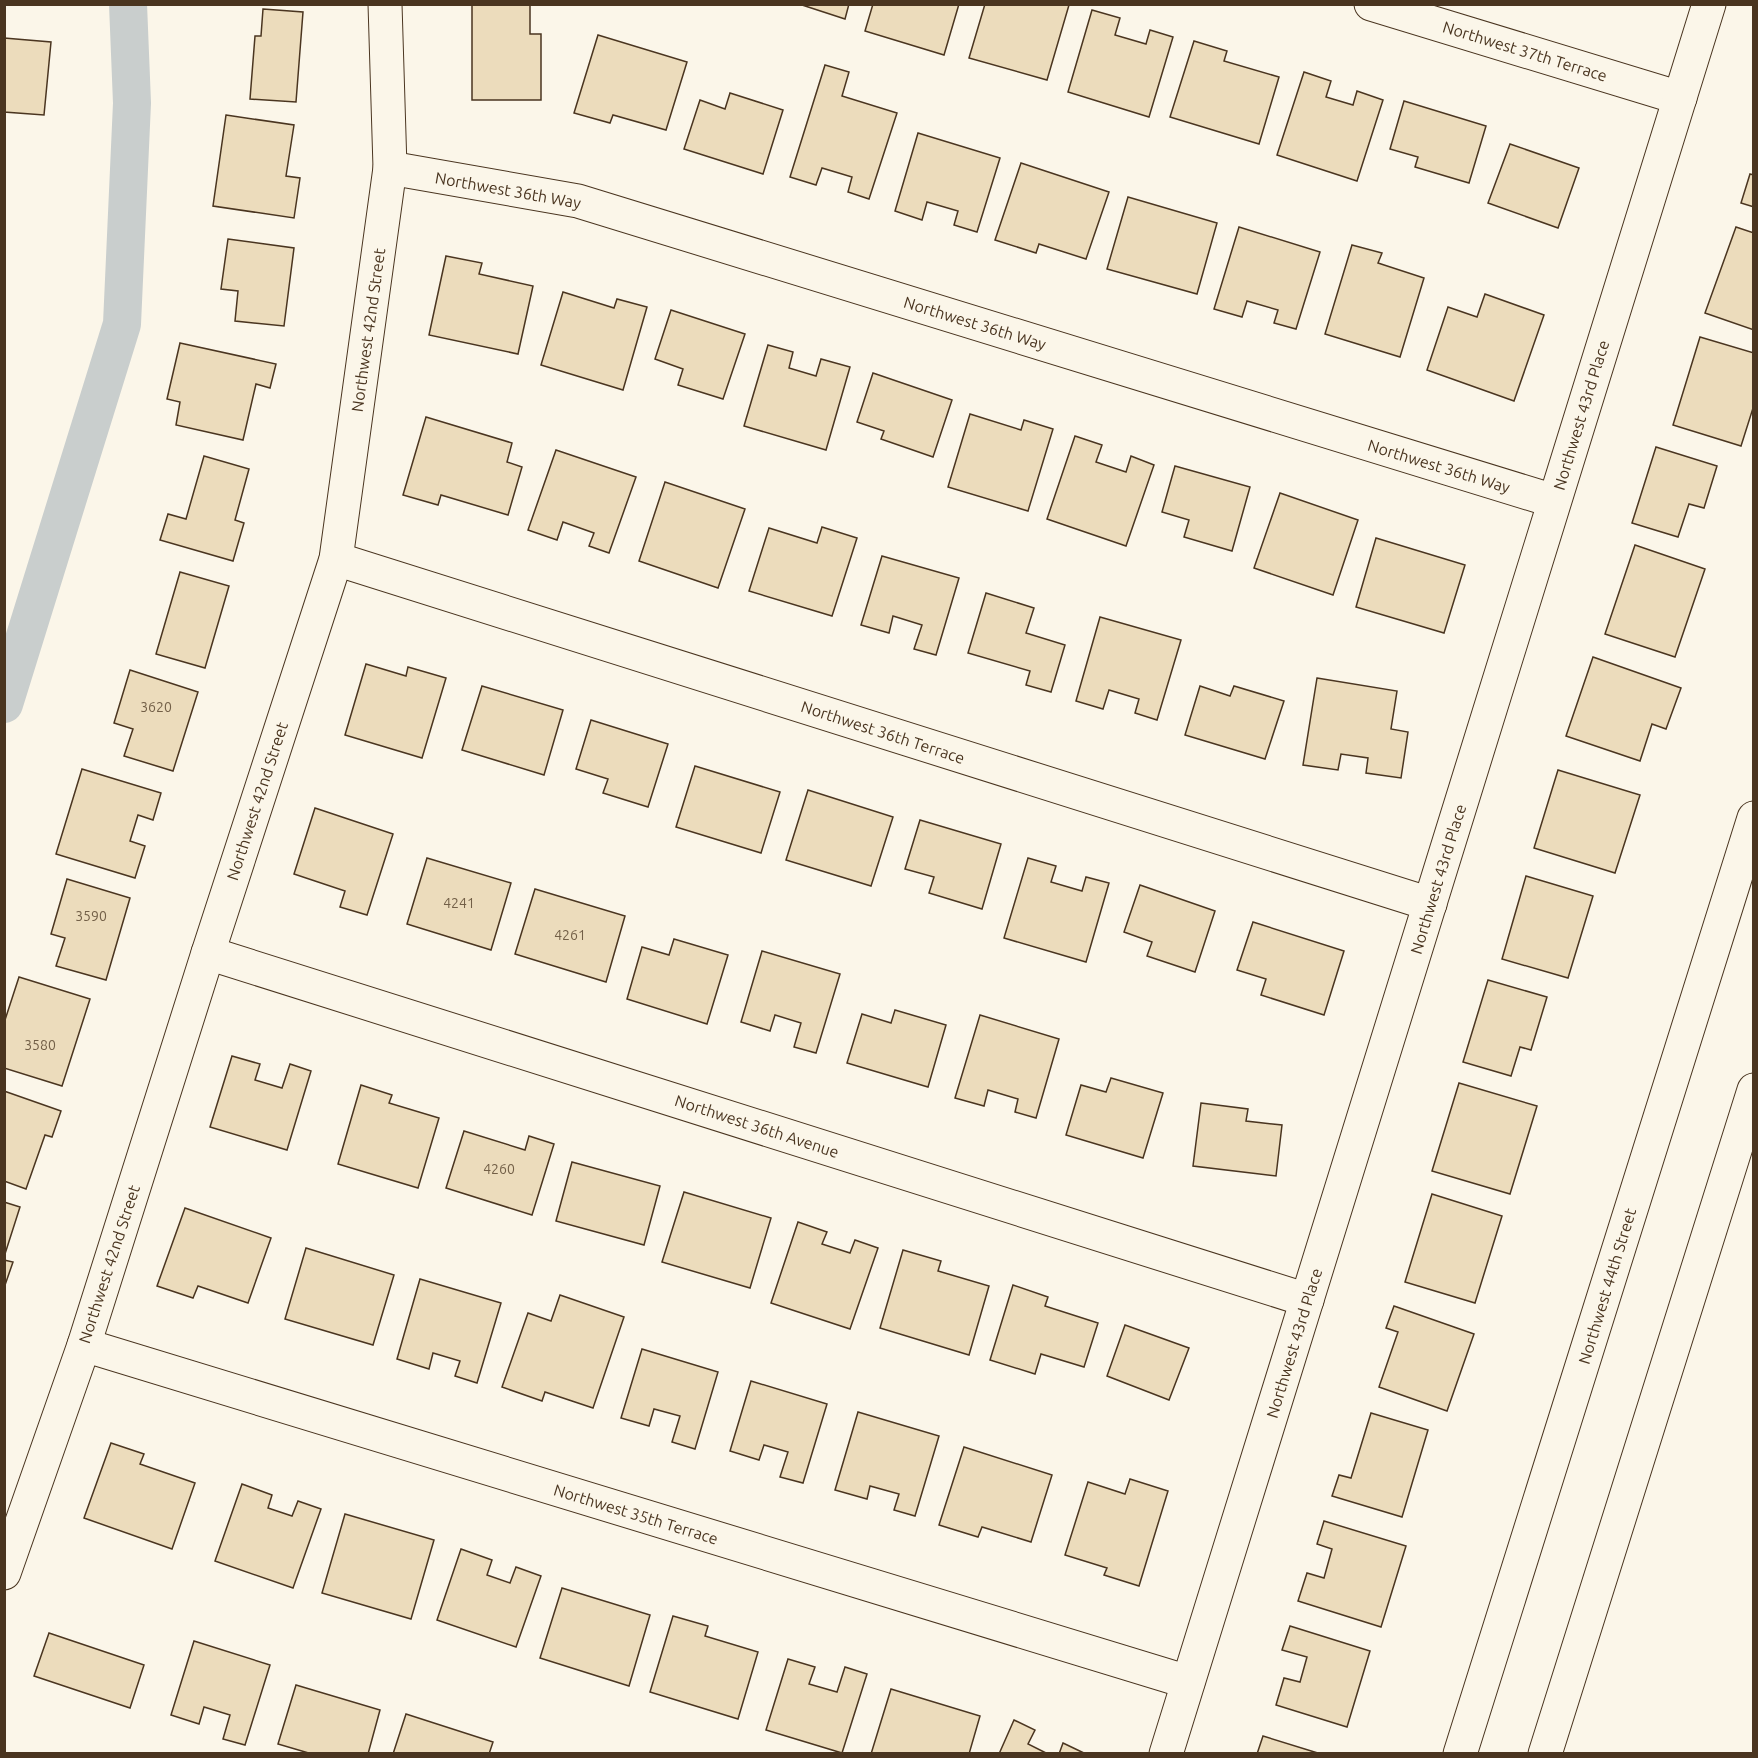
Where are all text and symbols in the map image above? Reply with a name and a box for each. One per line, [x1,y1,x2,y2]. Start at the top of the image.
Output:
street label: Northwest 37th Terrace [1441,17,1609,85]
street label: Northwest 36th Way [434,168,583,212]
street label: Northwest 42nd Street [348,246,389,413]
street label: Northwest 36th Way [902,293,1049,353]
street label: Northwest 43rd Place [1550,338,1612,492]
street label: Northwest 36th Way [1366,436,1513,496]
street label: Northwest 36th Terrace [799,697,967,767]
house number: 3620 [140,699,172,715]
street label: Northwest 42nd Street [223,719,291,882]
street label: Northwest 43rd Place [1407,802,1469,956]
house number: 4241 [443,895,475,911]
house number: 3590 [75,908,107,924]
house number: 4261 [554,927,586,943]
house number: 3580 [24,1037,56,1053]
street label: Northwest 36th Avenue [673,1091,841,1161]
house number: 4260 [483,1161,515,1177]
street label: Northwest 42nd Street [75,1182,143,1345]
street label: Northwest 44th Street [1575,1205,1640,1366]
street label: Northwest 43rd Place [1263,1266,1325,1420]
street label: Northwest 35th Terrace [552,1480,720,1548]

